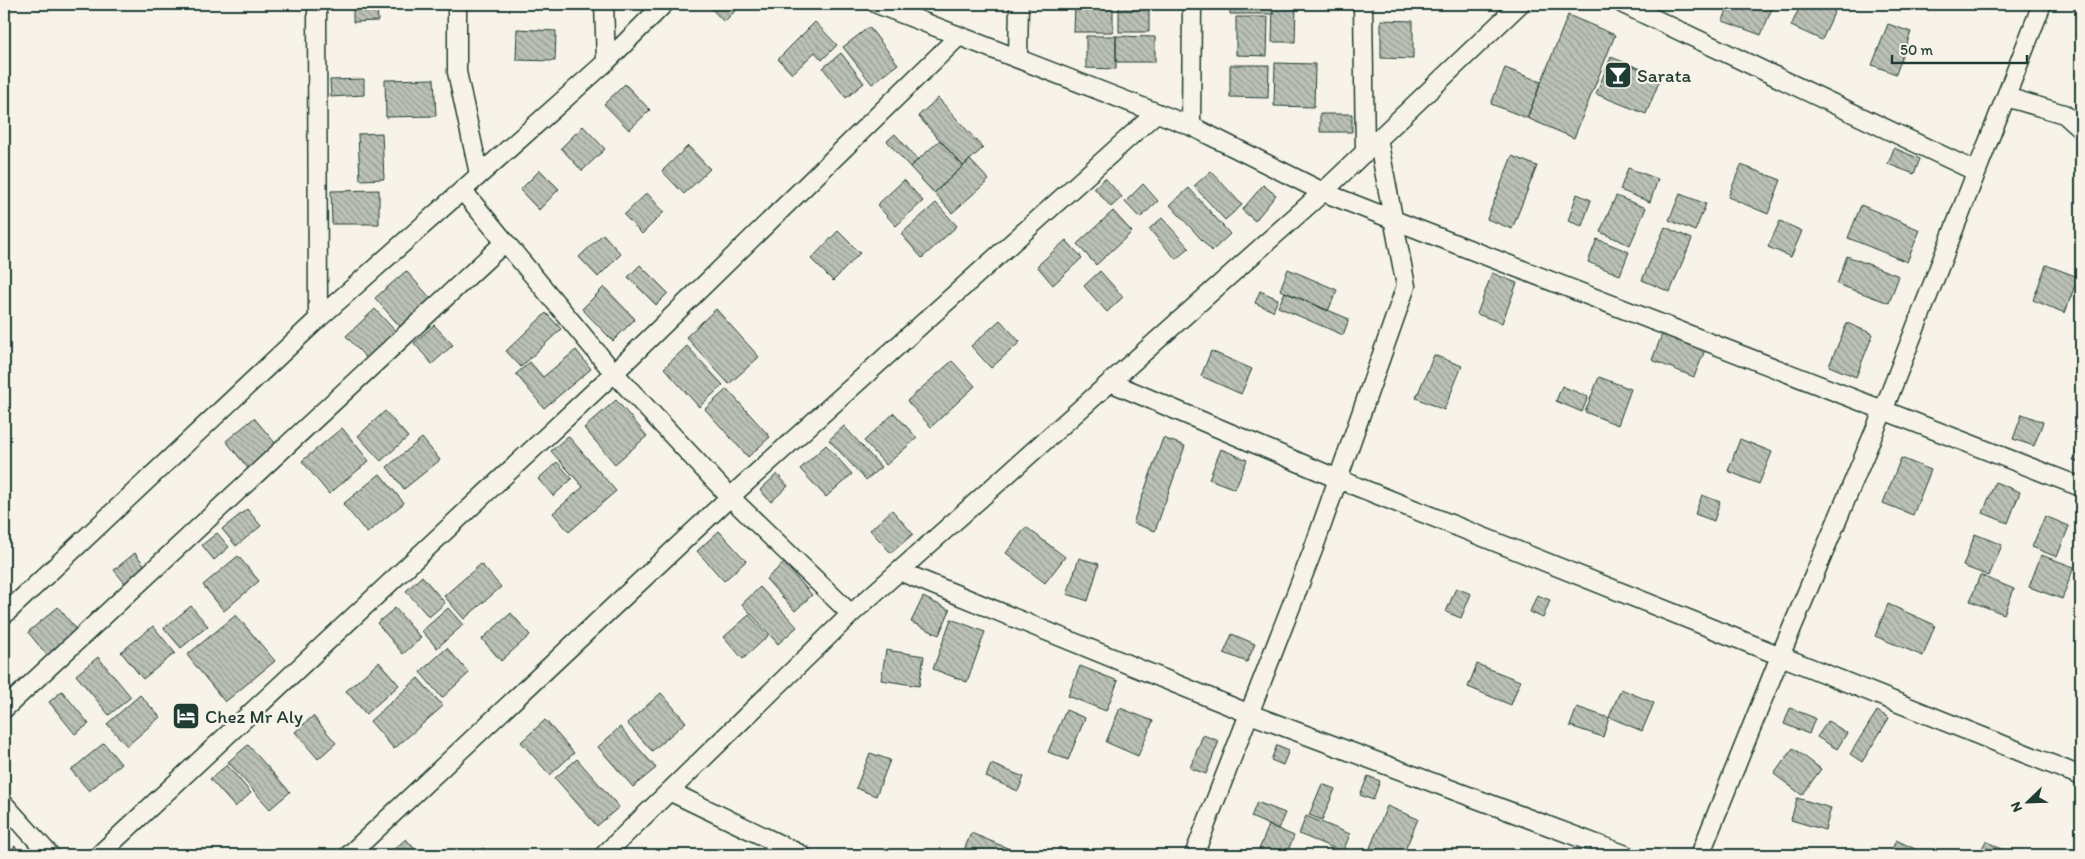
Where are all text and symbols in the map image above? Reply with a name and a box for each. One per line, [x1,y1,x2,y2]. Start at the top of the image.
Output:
scale bar [1892,32,2028,64]
text: 50 m [1900,41,1933,59]
bar icon: Sarata [1603,60,1633,90]
place label: Sarata [1637,64,1692,87]
hotel icon: Chez Mr Aly [171,701,201,731]
place label: Chez Mr Aly [205,705,303,728]
north arrow [2002,776,2052,826]
text: N [2007,799,2026,815]

